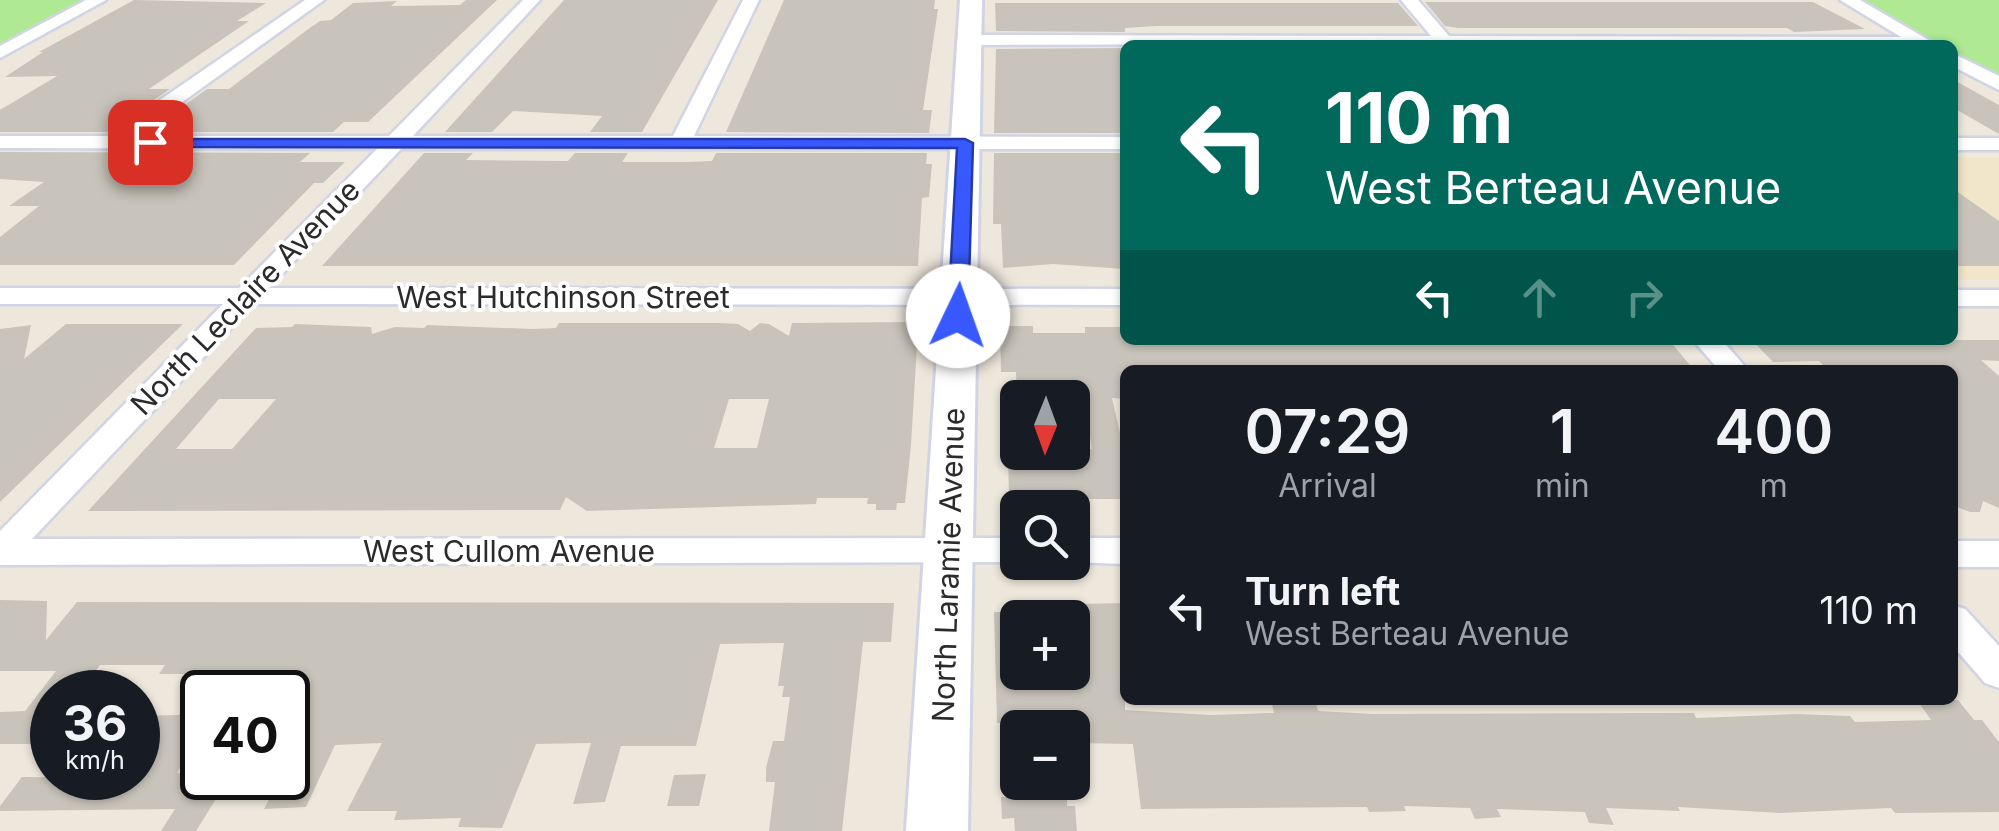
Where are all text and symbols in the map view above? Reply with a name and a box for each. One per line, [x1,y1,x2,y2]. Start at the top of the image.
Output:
text: 110 m [1325,75,1513,160]
icon: left [1160,80,1290,210]
pin [108,100,193,185]
icon: arrive [123,115,178,170]
text: West Berteau Avenue [1325,160,1781,215]
street label: North Leclaire Avenue [123,172,367,422]
position arrow [906,264,1010,368]
icon: left [1407,270,1462,325]
icon: ahead [1512,270,1567,325]
icon: right [1617,270,1672,325]
street label: West Hutchinson Street [396,279,730,315]
north arrow [1000,380,1090,470]
map controls [1000,380,1090,800]
text: 07:29 [1245,395,1410,467]
text: 1 [1550,395,1575,467]
text: 400 [1714,395,1833,467]
street label: North Laramie Avenue [925,407,971,723]
text: Arrival [1278,466,1377,505]
text: min [1535,466,1590,505]
text: m [1760,466,1788,505]
button: search [1000,490,1090,580]
street label: West Cullom Avenue [363,533,655,569]
text: Turn left [1245,568,1400,614]
icon: left [1160,583,1215,638]
text: 110 m [1819,587,1918,633]
button: + [1000,600,1090,690]
text: West Berteau Avenue [1245,614,1569,653]
speed limit sign: 40 [180,670,310,800]
text: 36 [63,693,127,753]
button: − [1000,710,1090,800]
text: km/h [65,745,125,775]

